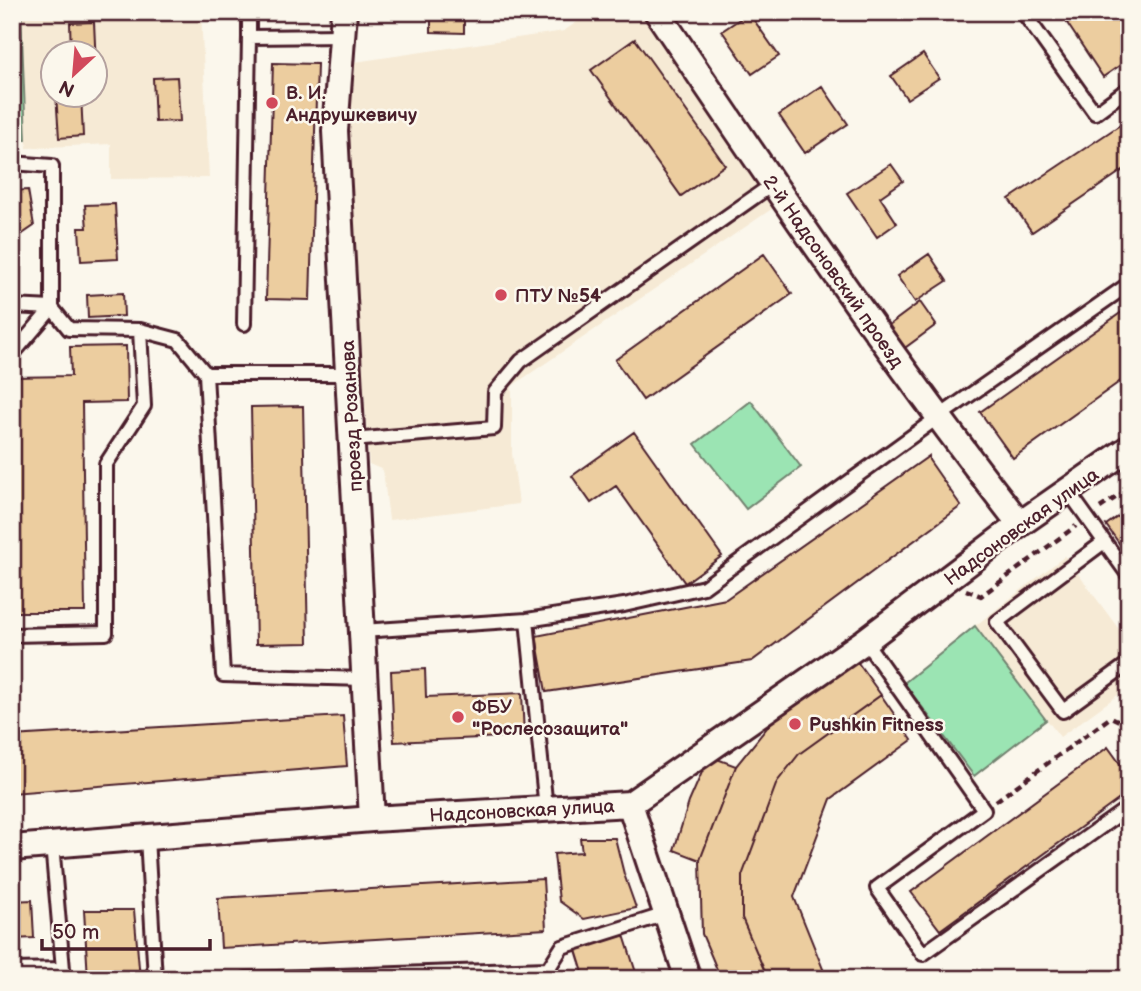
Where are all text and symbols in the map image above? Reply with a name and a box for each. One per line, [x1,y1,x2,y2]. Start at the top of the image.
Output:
north arrow [38,38,108,108]
text: N [56,74,79,101]
place label: В. И. Андрушкевичу [285,82,417,127]
marker: В. И. Андрушкевичу [264,95,280,111]
street label: 2-й Надсоновский проезд [757,171,908,373]
place label: ПТУ №54 [515,285,601,308]
marker: ПТУ №54 [493,287,509,303]
street label: проезд Розанова [337,339,368,492]
street label: Надсоновская улица [940,463,1104,591]
place label: ФБУ "Рослесозащита" [472,696,628,741]
marker: ФБУ "Рослесозащита" [450,709,466,725]
place label: Pushkin Fitness [809,714,944,737]
marker: Pushkin Fitness [787,716,803,732]
street label: Надсоновская улица [429,795,615,828]
scale bar [42,907,210,951]
text: 50 m [52,920,99,945]

